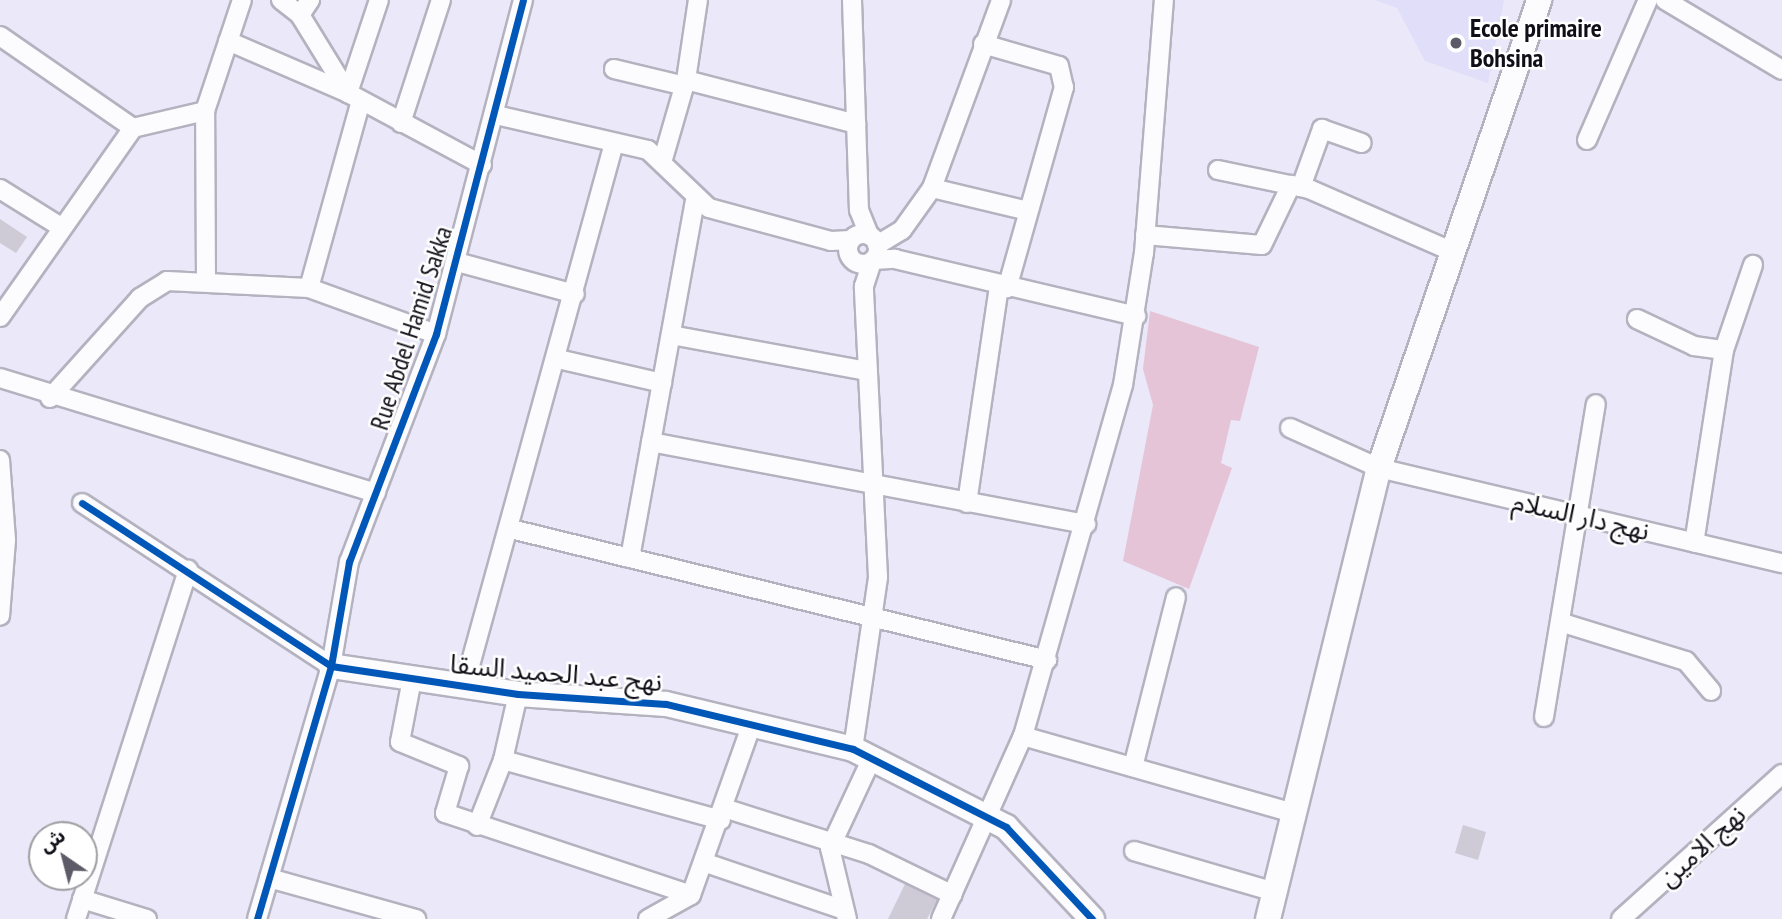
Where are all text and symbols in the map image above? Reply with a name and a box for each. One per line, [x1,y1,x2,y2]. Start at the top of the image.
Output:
place label: Ecole primaire Bohsina [1470,12,1602,74]
marker: Ecole primaire Bohsina [1448,35,1464,51]
street label: Rue Abdel Hamid Sakka [363,222,459,434]
street label: نهج دار السلام [1510,485,1652,547]
street label: نهج عبد الحميد السقا [449,648,663,698]
street label: نهج الامين [1652,799,1752,893]
north arrow [28,821,98,891]
text: ش [35,823,70,858]

